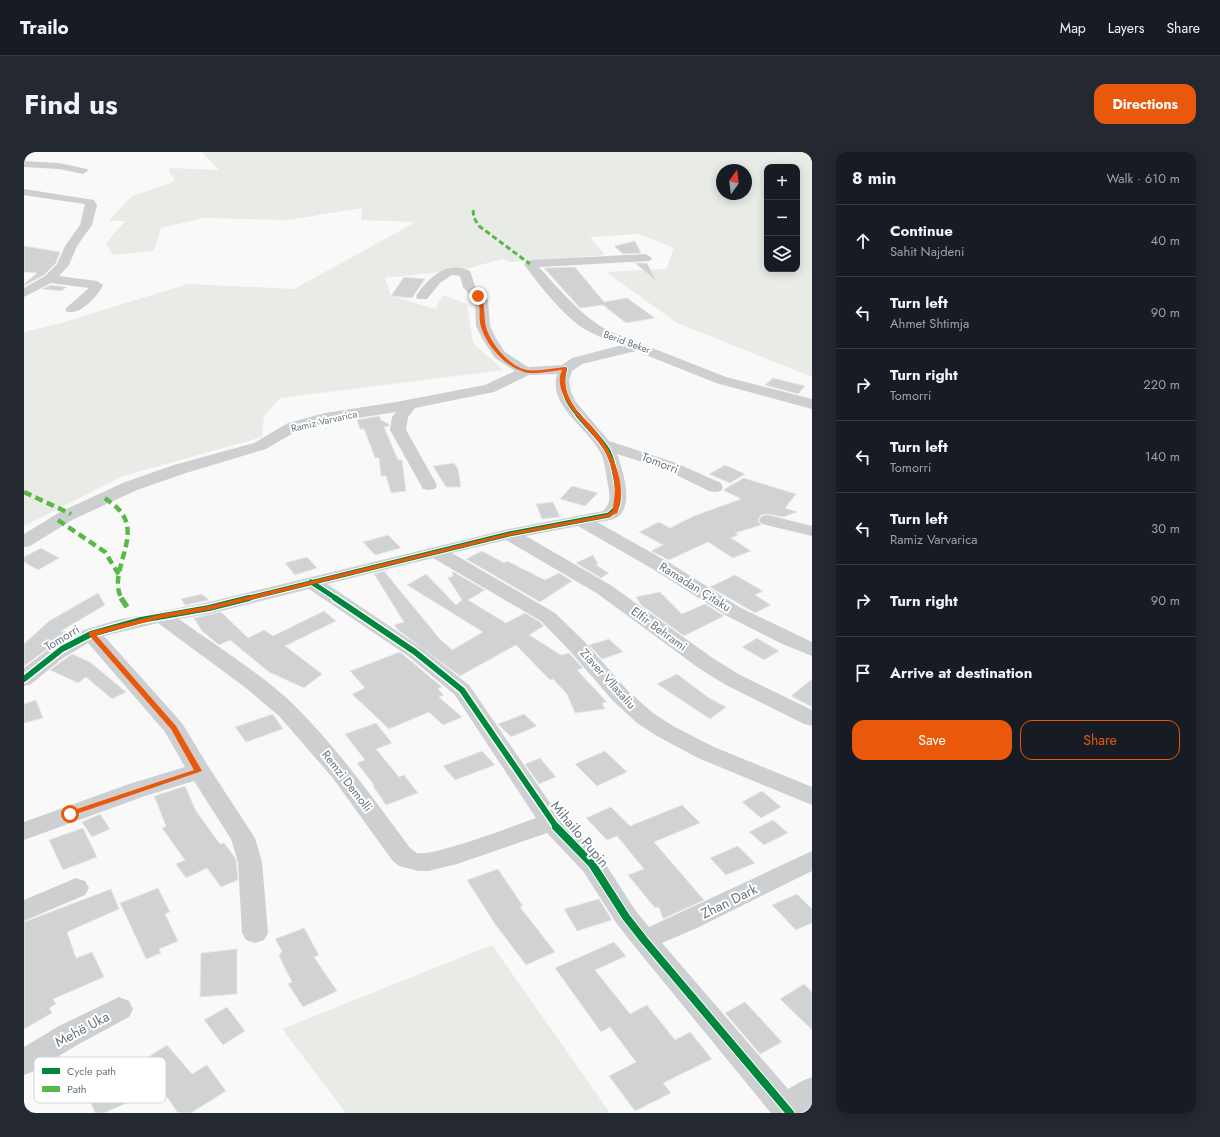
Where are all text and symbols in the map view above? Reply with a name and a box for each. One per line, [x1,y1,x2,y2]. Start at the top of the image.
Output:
text: Trailo [20,14,69,41]
text: Map [1060,18,1086,38]
text: Layers [1108,18,1144,38]
text: Share [1166,18,1200,38]
text: Find us [24,84,118,125]
button: Directions [1094,84,1196,124]
north arrow [716,164,752,200]
map controls [764,164,800,272]
button: + [764,164,800,200]
text: 8 min [852,166,896,190]
text: Walk · 610 m [1107,169,1180,188]
button: − [764,200,800,236]
text: Continue [890,220,953,242]
icon: ahead [852,230,874,252]
text: 40 m [1151,231,1180,250]
button: layers [764,236,800,272]
text: Sahit Najdeni [890,242,965,261]
route end [469,287,487,305]
text: Turn left [890,292,948,314]
icon: left [852,302,874,324]
text: 90 m [1151,303,1180,322]
text: Ahmet Shtimja [890,314,969,333]
street label: Berid Beker [601,327,653,358]
text: Turn right [890,364,958,386]
icon: right [852,374,874,396]
text: 220 m [1143,375,1180,394]
text: Tomorri [890,386,931,405]
street label: Ramiz Varvarica [289,406,359,436]
text: Turn left [890,436,948,458]
icon: left [852,446,874,468]
text: 140 m [1145,447,1180,466]
street label: Tomorri [639,448,681,478]
text: Tomorri [890,458,931,477]
text: Turn left [890,508,948,530]
icon: left [852,518,874,540]
text: 30 m [1151,519,1180,538]
text: Ramiz Varvarica [890,530,978,549]
street label: Ramadan Çitaku [656,558,734,616]
icon: right [852,590,874,612]
text: Turn right [890,590,958,612]
text: 90 m [1151,591,1180,610]
street label: Elfir Behrami [627,603,691,655]
street label: Tomorri [41,620,83,656]
street label: Ziaver Vllasaliu [576,645,640,713]
icon: arrive [852,662,874,684]
text: Arrive at destination [890,662,1032,684]
button: Save [852,720,1012,760]
button: Share [1020,720,1180,760]
street label: Remzi Demolli [317,747,377,815]
street label: Mihailo Pupin [546,796,614,872]
route start [61,805,79,823]
street label: Zhan Dark [697,878,761,923]
street label: Mehë Uka [51,1006,113,1052]
legend [34,1057,166,1103]
text: Cycle path [67,1063,116,1079]
text: Path [67,1081,86,1097]

